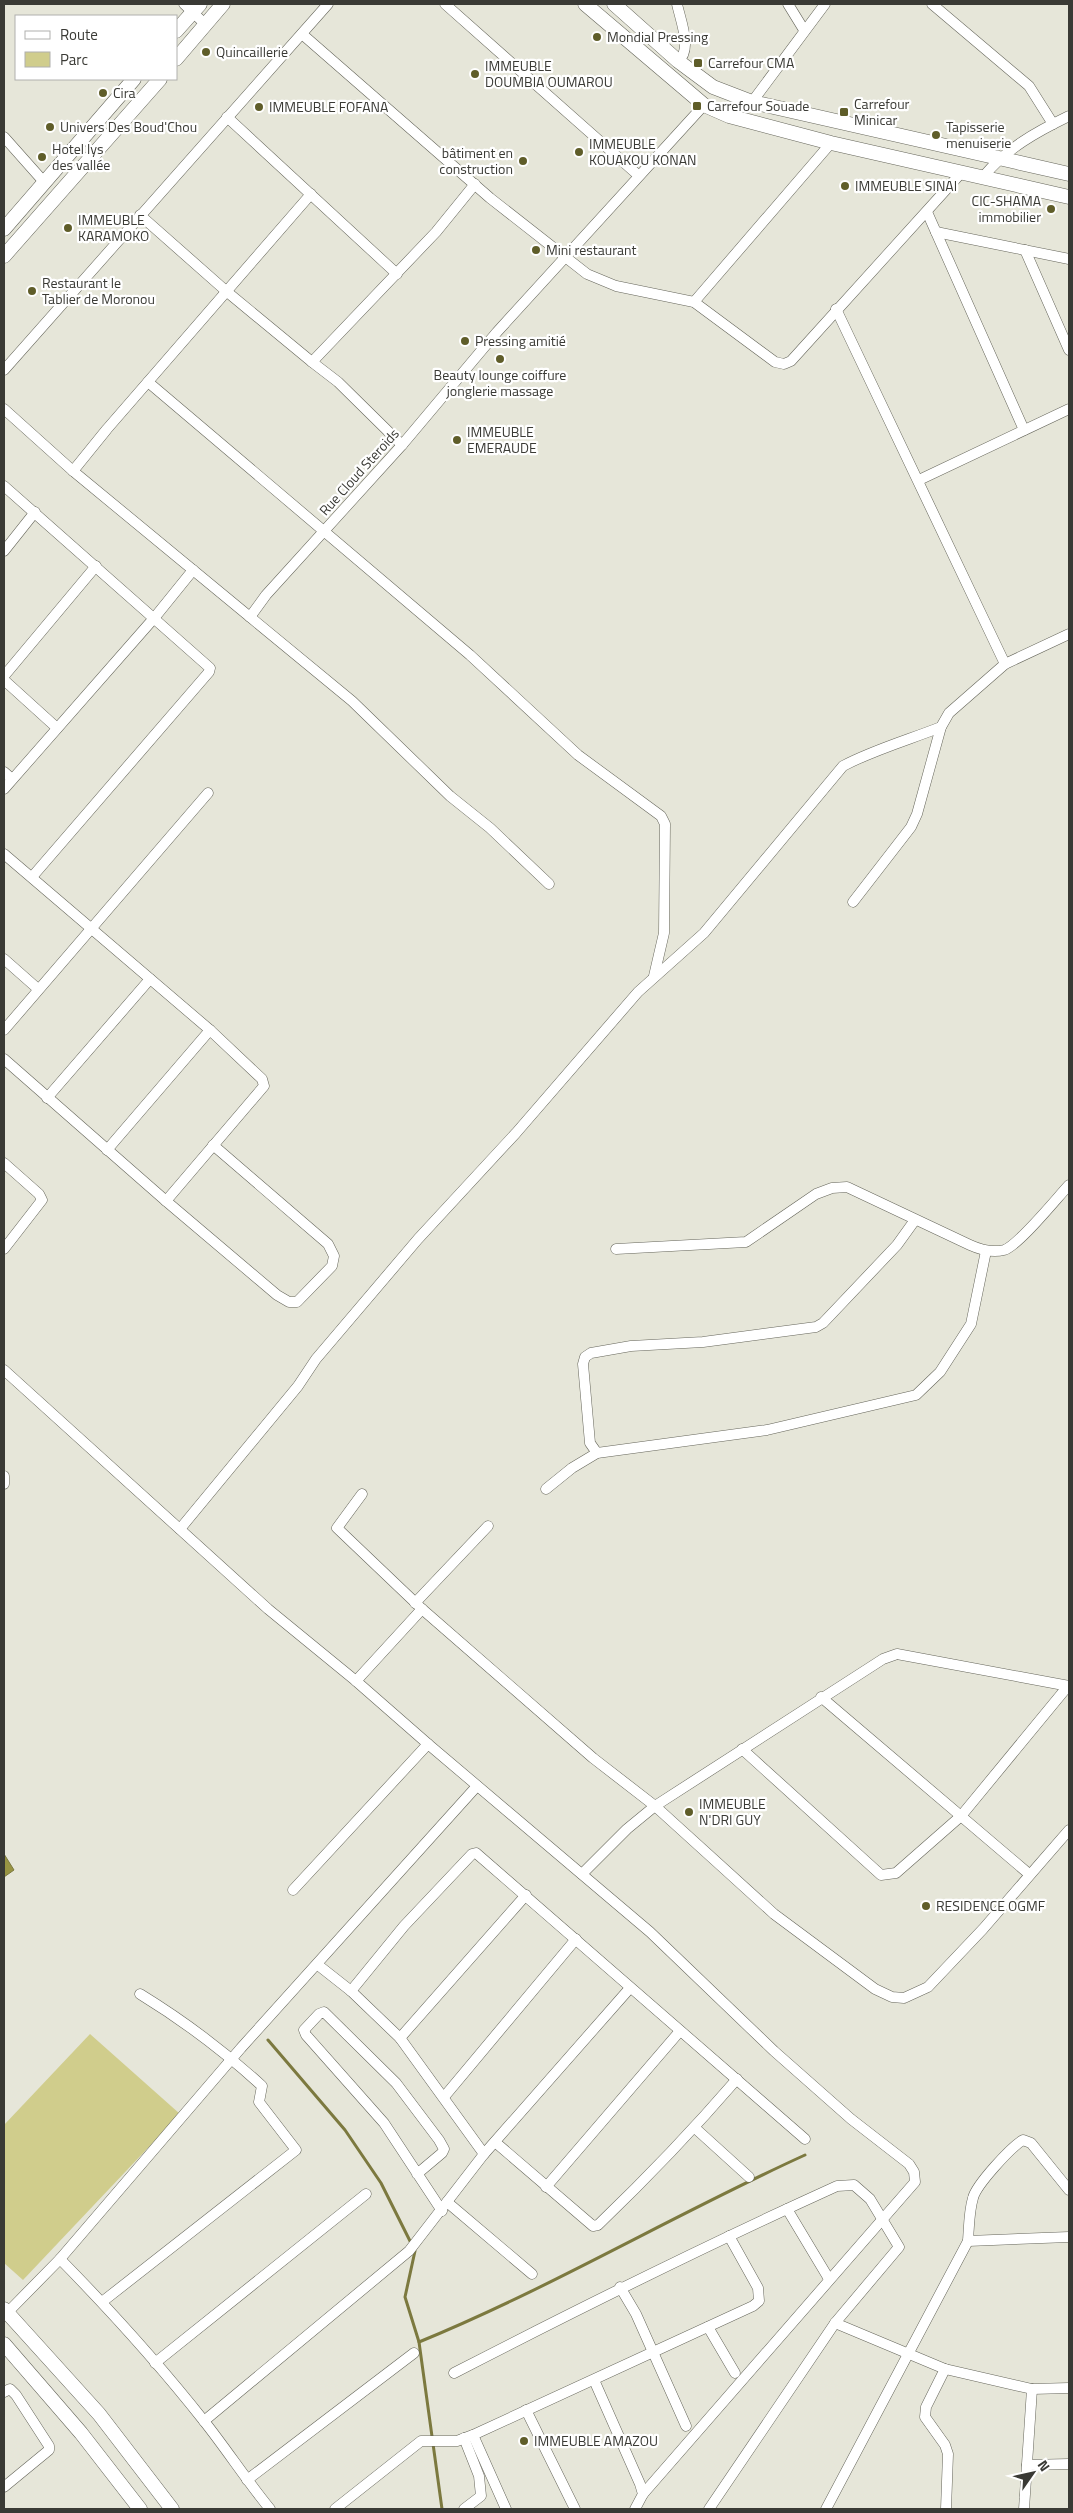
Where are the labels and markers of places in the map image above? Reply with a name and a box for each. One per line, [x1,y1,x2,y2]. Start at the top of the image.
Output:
place label: Mondial Pressing [607,26,708,47]
marker: Mondial Pressing [591,31,603,43]
place label: Quincaillerie [216,41,288,62]
marker: Quincaillerie [200,46,212,58]
place label: Carrefour CMA [708,52,795,73]
place label: IMMEUBLE DOUMBIA OUMAROU [485,55,613,92]
marker: Carrefour CMA [692,57,704,69]
marker: IMMEUBLE DOUMBIA OUMAROU [469,68,481,80]
place label: Cira [113,82,136,103]
marker: Cira [97,87,109,99]
place label: Carrefour Minicar [854,93,910,130]
place label: Carrefour Souade [707,95,809,116]
place label: IMMEUBLE FOFANA [269,96,389,117]
marker: Carrefour Souade [691,100,703,112]
marker: IMMEUBLE FOFANA [253,101,265,113]
marker: Carrefour Minicar [838,106,850,118]
place label: Univers Des Boud'Chou [60,116,197,137]
place label: Tapisserie menuiserie [946,116,1011,153]
marker: Univers Des Boud'Chou [44,121,56,133]
marker: Tapisserie menuiserie [930,129,942,141]
place label: IMMEUBLE KOUAKOU KONAN [589,133,697,170]
place label: Hotel lys des vallée [52,138,110,175]
place label: bâtiment en construction [439,142,513,179]
marker: IMMEUBLE KOUAKOU KONAN [573,146,585,158]
marker: Hotel lys des vallée [36,151,48,163]
marker: bâtiment en construction [517,155,529,167]
place label: IMMEUBLE SINAI [855,175,957,196]
marker: IMMEUBLE SINAI [839,180,851,192]
place label: CIC-SHAMA immobilier [972,190,1042,227]
marker: CIC-SHAMA immobilier [1045,203,1057,215]
place label: IMMEUBLE KARAMOKO [78,209,149,246]
marker: IMMEUBLE KARAMOKO [62,222,74,234]
place label: Mini restaurant [546,239,636,260]
marker: Mini restaurant [530,244,542,256]
place label: Restaurant le Tablier de Moronou [42,272,155,309]
marker: Restaurant le Tablier de Moronou [26,285,38,297]
place label: Pressing amitié [475,330,566,351]
marker: Pressing amitié [459,335,471,347]
marker: Beauty lounge coiffure jonglerie massage [494,353,506,365]
place label: Beauty lounge coiffure jonglerie massage [434,364,566,401]
place label: IMMEUBLE EMERAUDE [467,421,537,458]
marker: IMMEUBLE EMERAUDE [451,434,463,446]
place label: IMMEUBLE N'DRI GUY [699,1793,766,1830]
marker: IMMEUBLE N'DRI GUY [683,1806,695,1818]
place label: RESIDENCE OGMF [936,1895,1045,1916]
marker: RESIDENCE OGMF [920,1900,932,1912]
place label: IMMEUBLE AMAZOU [534,2430,658,2451]
marker: IMMEUBLE AMAZOU [518,2435,530,2447]

